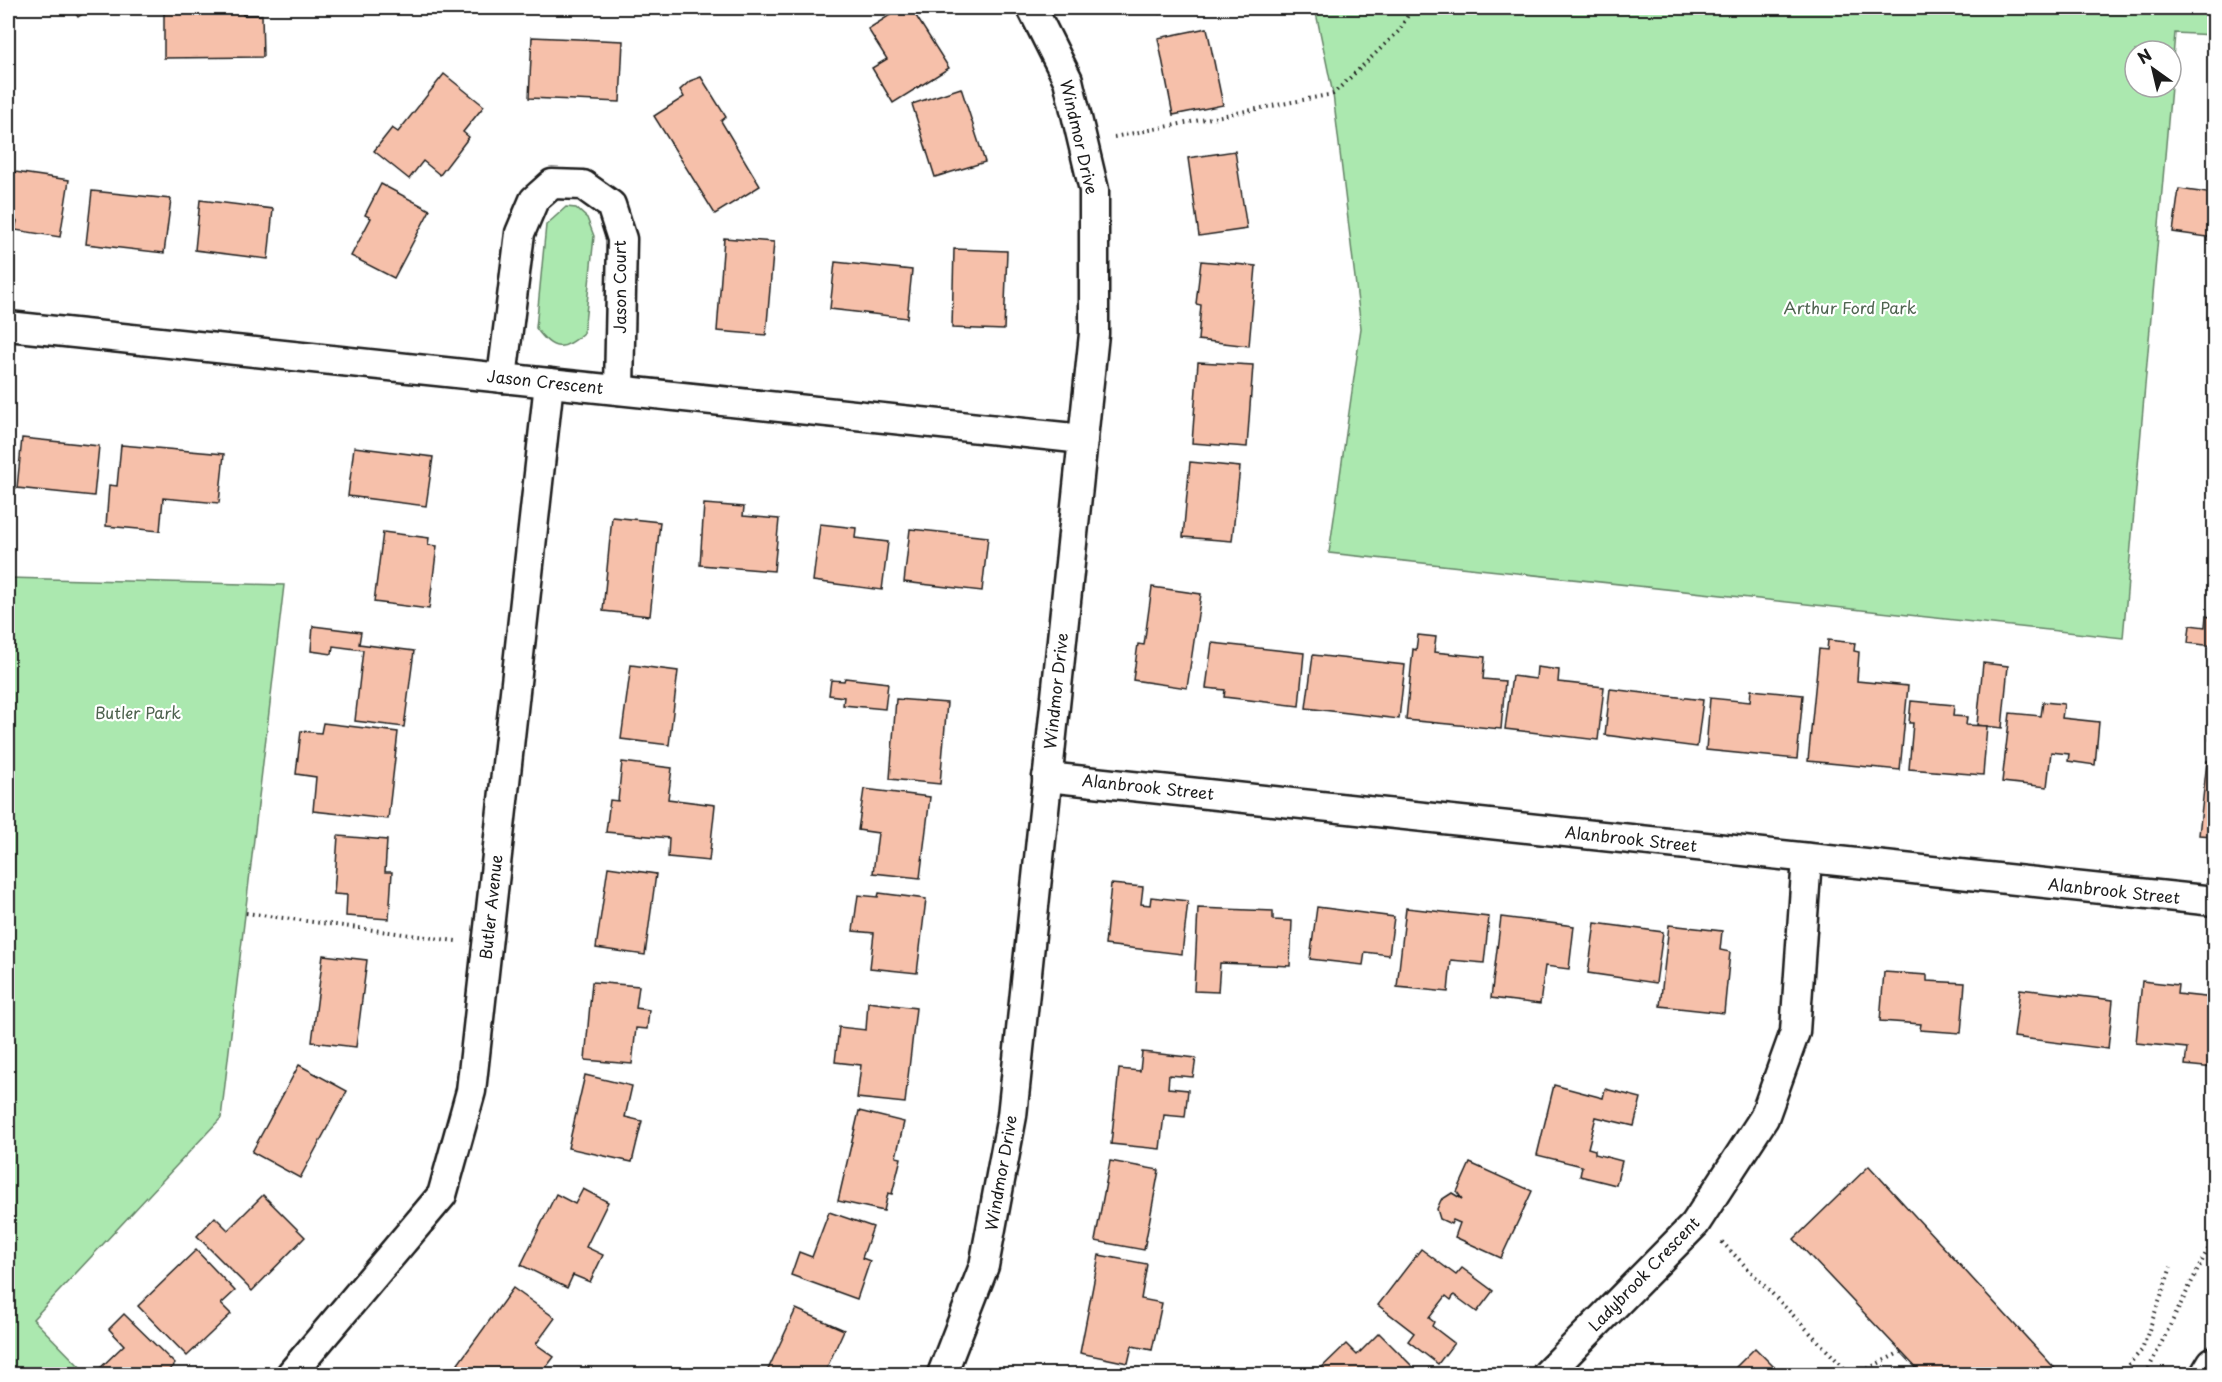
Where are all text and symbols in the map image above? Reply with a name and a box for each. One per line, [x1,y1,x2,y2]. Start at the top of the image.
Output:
north arrow [2123,39,2183,99]
text: N [2132,42,2156,69]
street label: Windmor Drive [1055,77,1105,196]
street label: Jason Court [607,240,631,334]
park label: Arthur Ford Park [1784,295,1917,319]
street label: Jason Crescent [486,363,605,399]
street label: Windmor Drive [1037,632,1073,750]
park label: Butler Park [95,700,181,724]
street label: Alanbrook Street [1081,767,1216,805]
street label: Alanbrook Street [1564,819,1699,857]
street label: Butler Avenue [473,853,507,960]
street label: Alanbrook Street [2047,871,2182,909]
street label: Windmor Drive [978,1113,1022,1232]
street label: Ladybrook Crescent [1582,1210,1705,1336]

